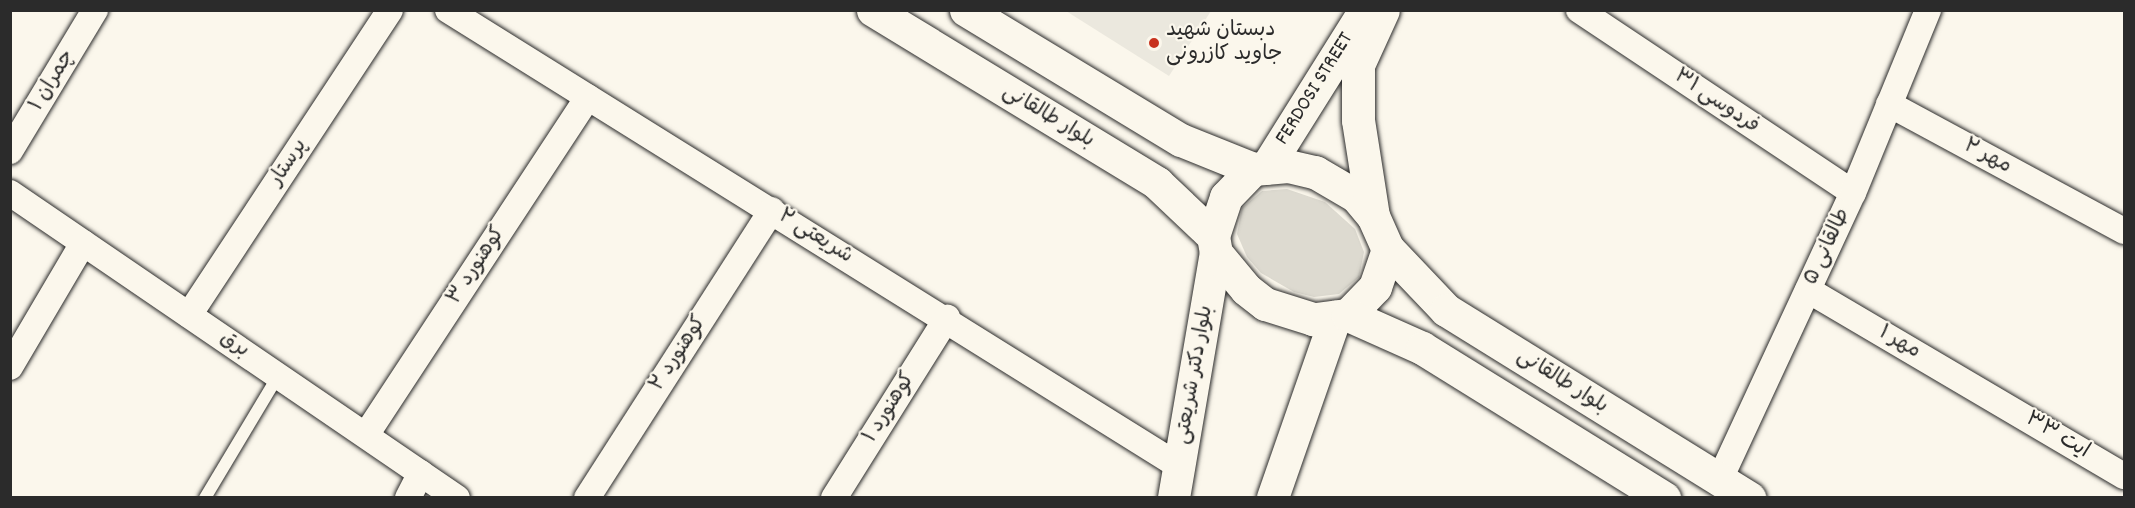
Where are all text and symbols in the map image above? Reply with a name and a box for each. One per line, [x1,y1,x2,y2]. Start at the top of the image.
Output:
place label: دبستان شهید جاوید کازرونی [1166,18,1282,68]
street label: FERDOSI STREET [1270,28,1360,150]
marker: دبستان شهید جاوید کازرونی [1147,36,1161,50]
street label: چمران ۱ [25,46,81,116]
street label: فردوسی ۳۱ [1668,64,1764,140]
street label: بلوار طالقانی [998,80,1098,154]
street label: مهر ۲ [1959,134,2015,180]
street label: پرستار [265,135,313,191]
street label: شریعتی ۲ [773,204,857,270]
street label: طالقانی ۵ [1799,205,1857,289]
street label: کوهنورد ۳ [442,222,512,310]
street label: بلوار دکتر شریعتی [1170,304,1220,446]
street label: کوهنورد ۲ [645,311,713,397]
street label: مهر ۱ [1873,321,1925,365]
street label: برق [215,326,253,364]
street label: بلوار طالقانی [1512,344,1612,420]
street label: کوهنورد ۱ [858,368,922,448]
street label: ایت ۳۳ [2020,407,2094,465]

